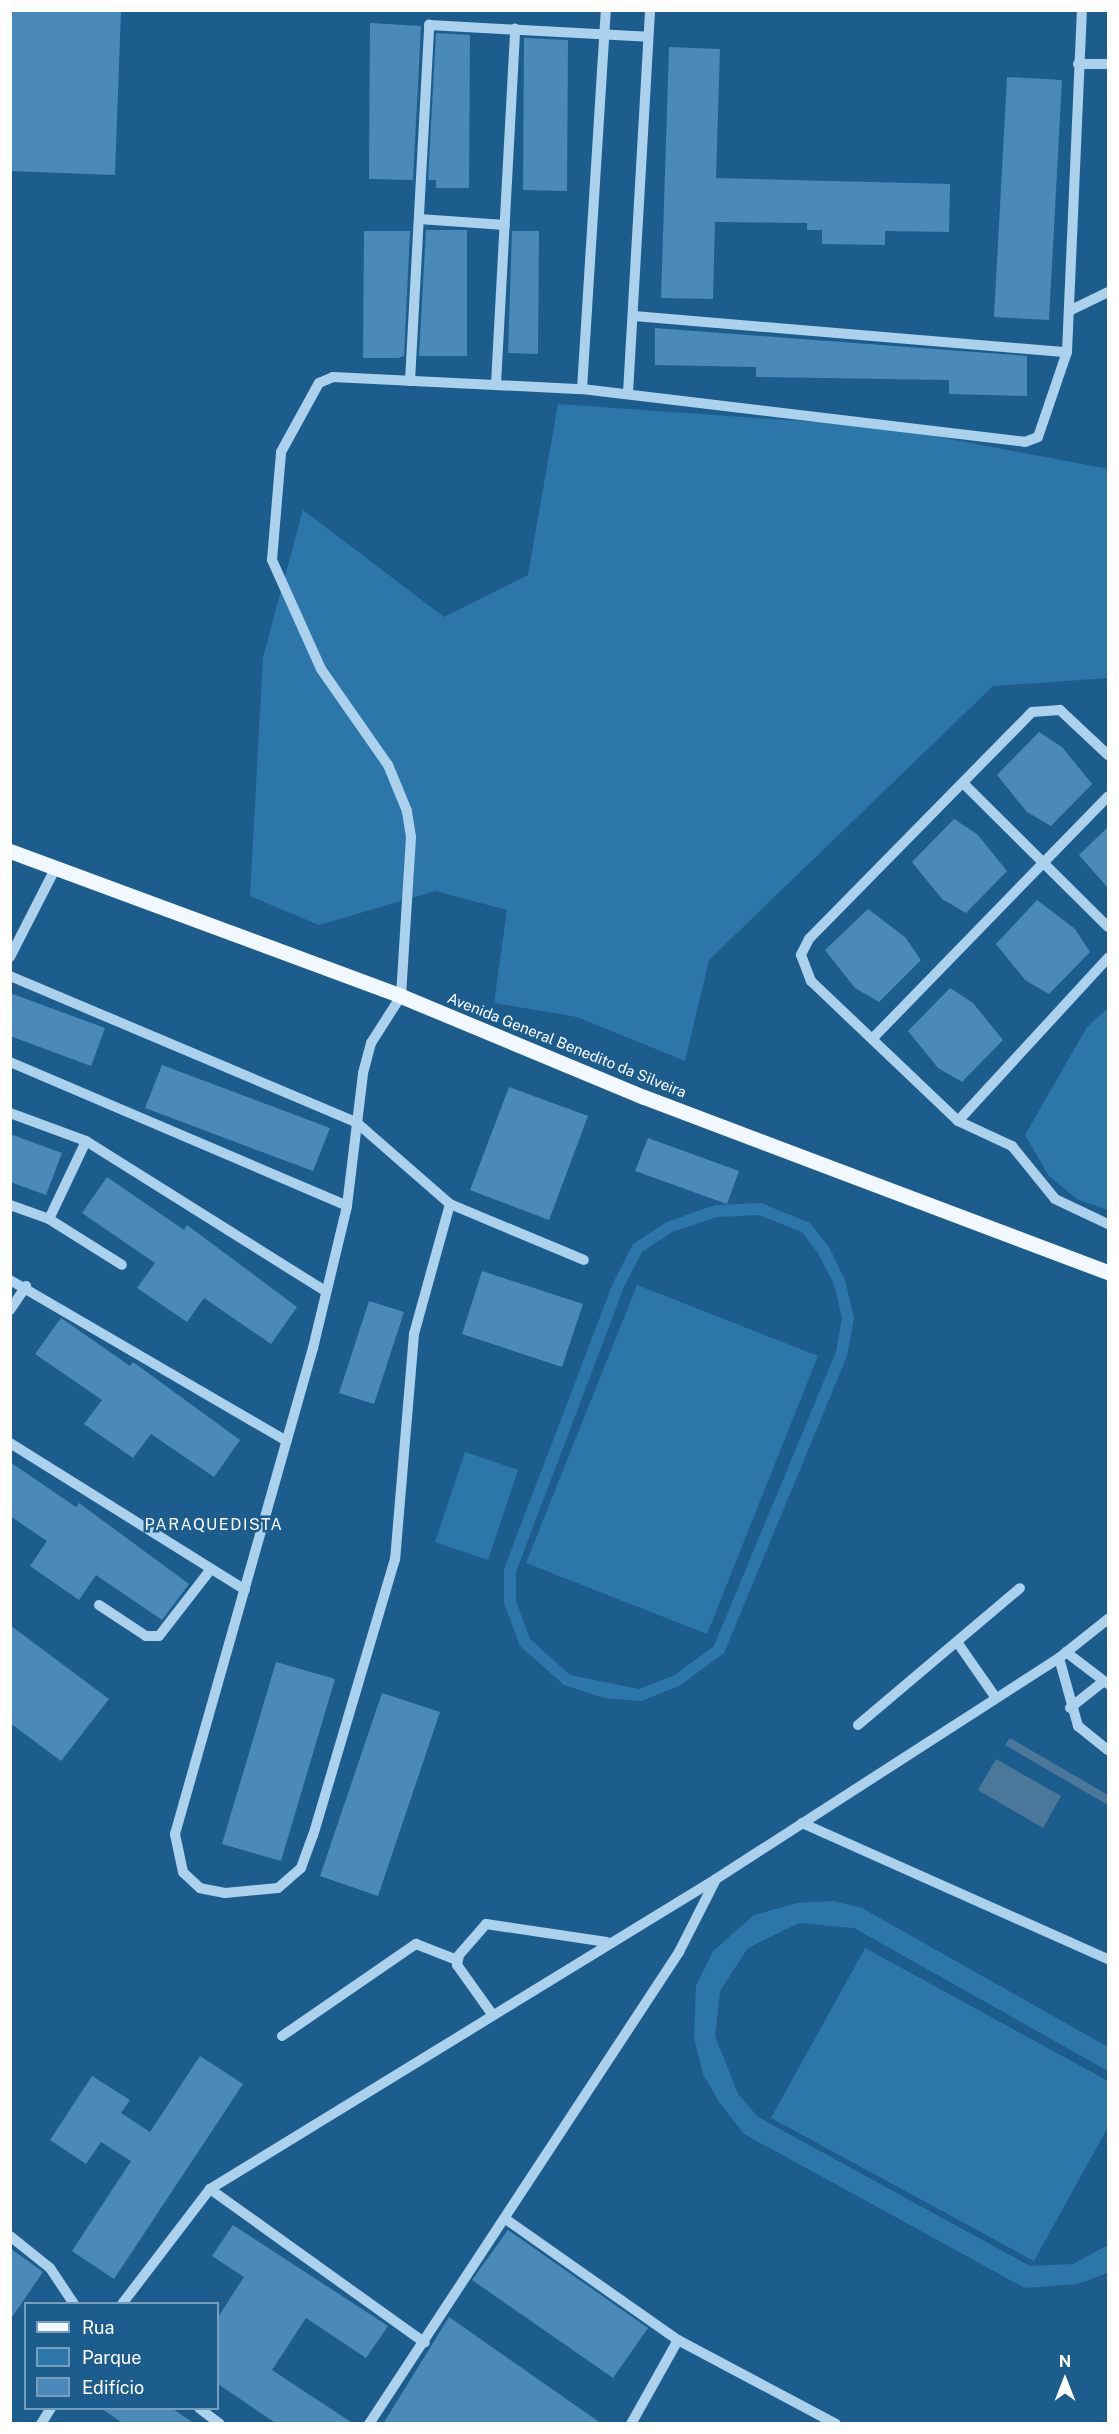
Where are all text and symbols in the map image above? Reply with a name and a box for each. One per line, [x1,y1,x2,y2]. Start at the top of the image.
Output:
street label: Avenida General Benedito da Silveira [445,989,689,1101]
district label: PARAQUEDISTA [145,1515,283,1535]
legend [24,2302,219,2410]
text: Rua [82,2317,114,2338]
text: Parque [82,2347,142,2368]
north arrow [1035,2350,1095,2410]
text: N [1059,2352,1071,2371]
text: Edifício [82,2377,144,2398]

